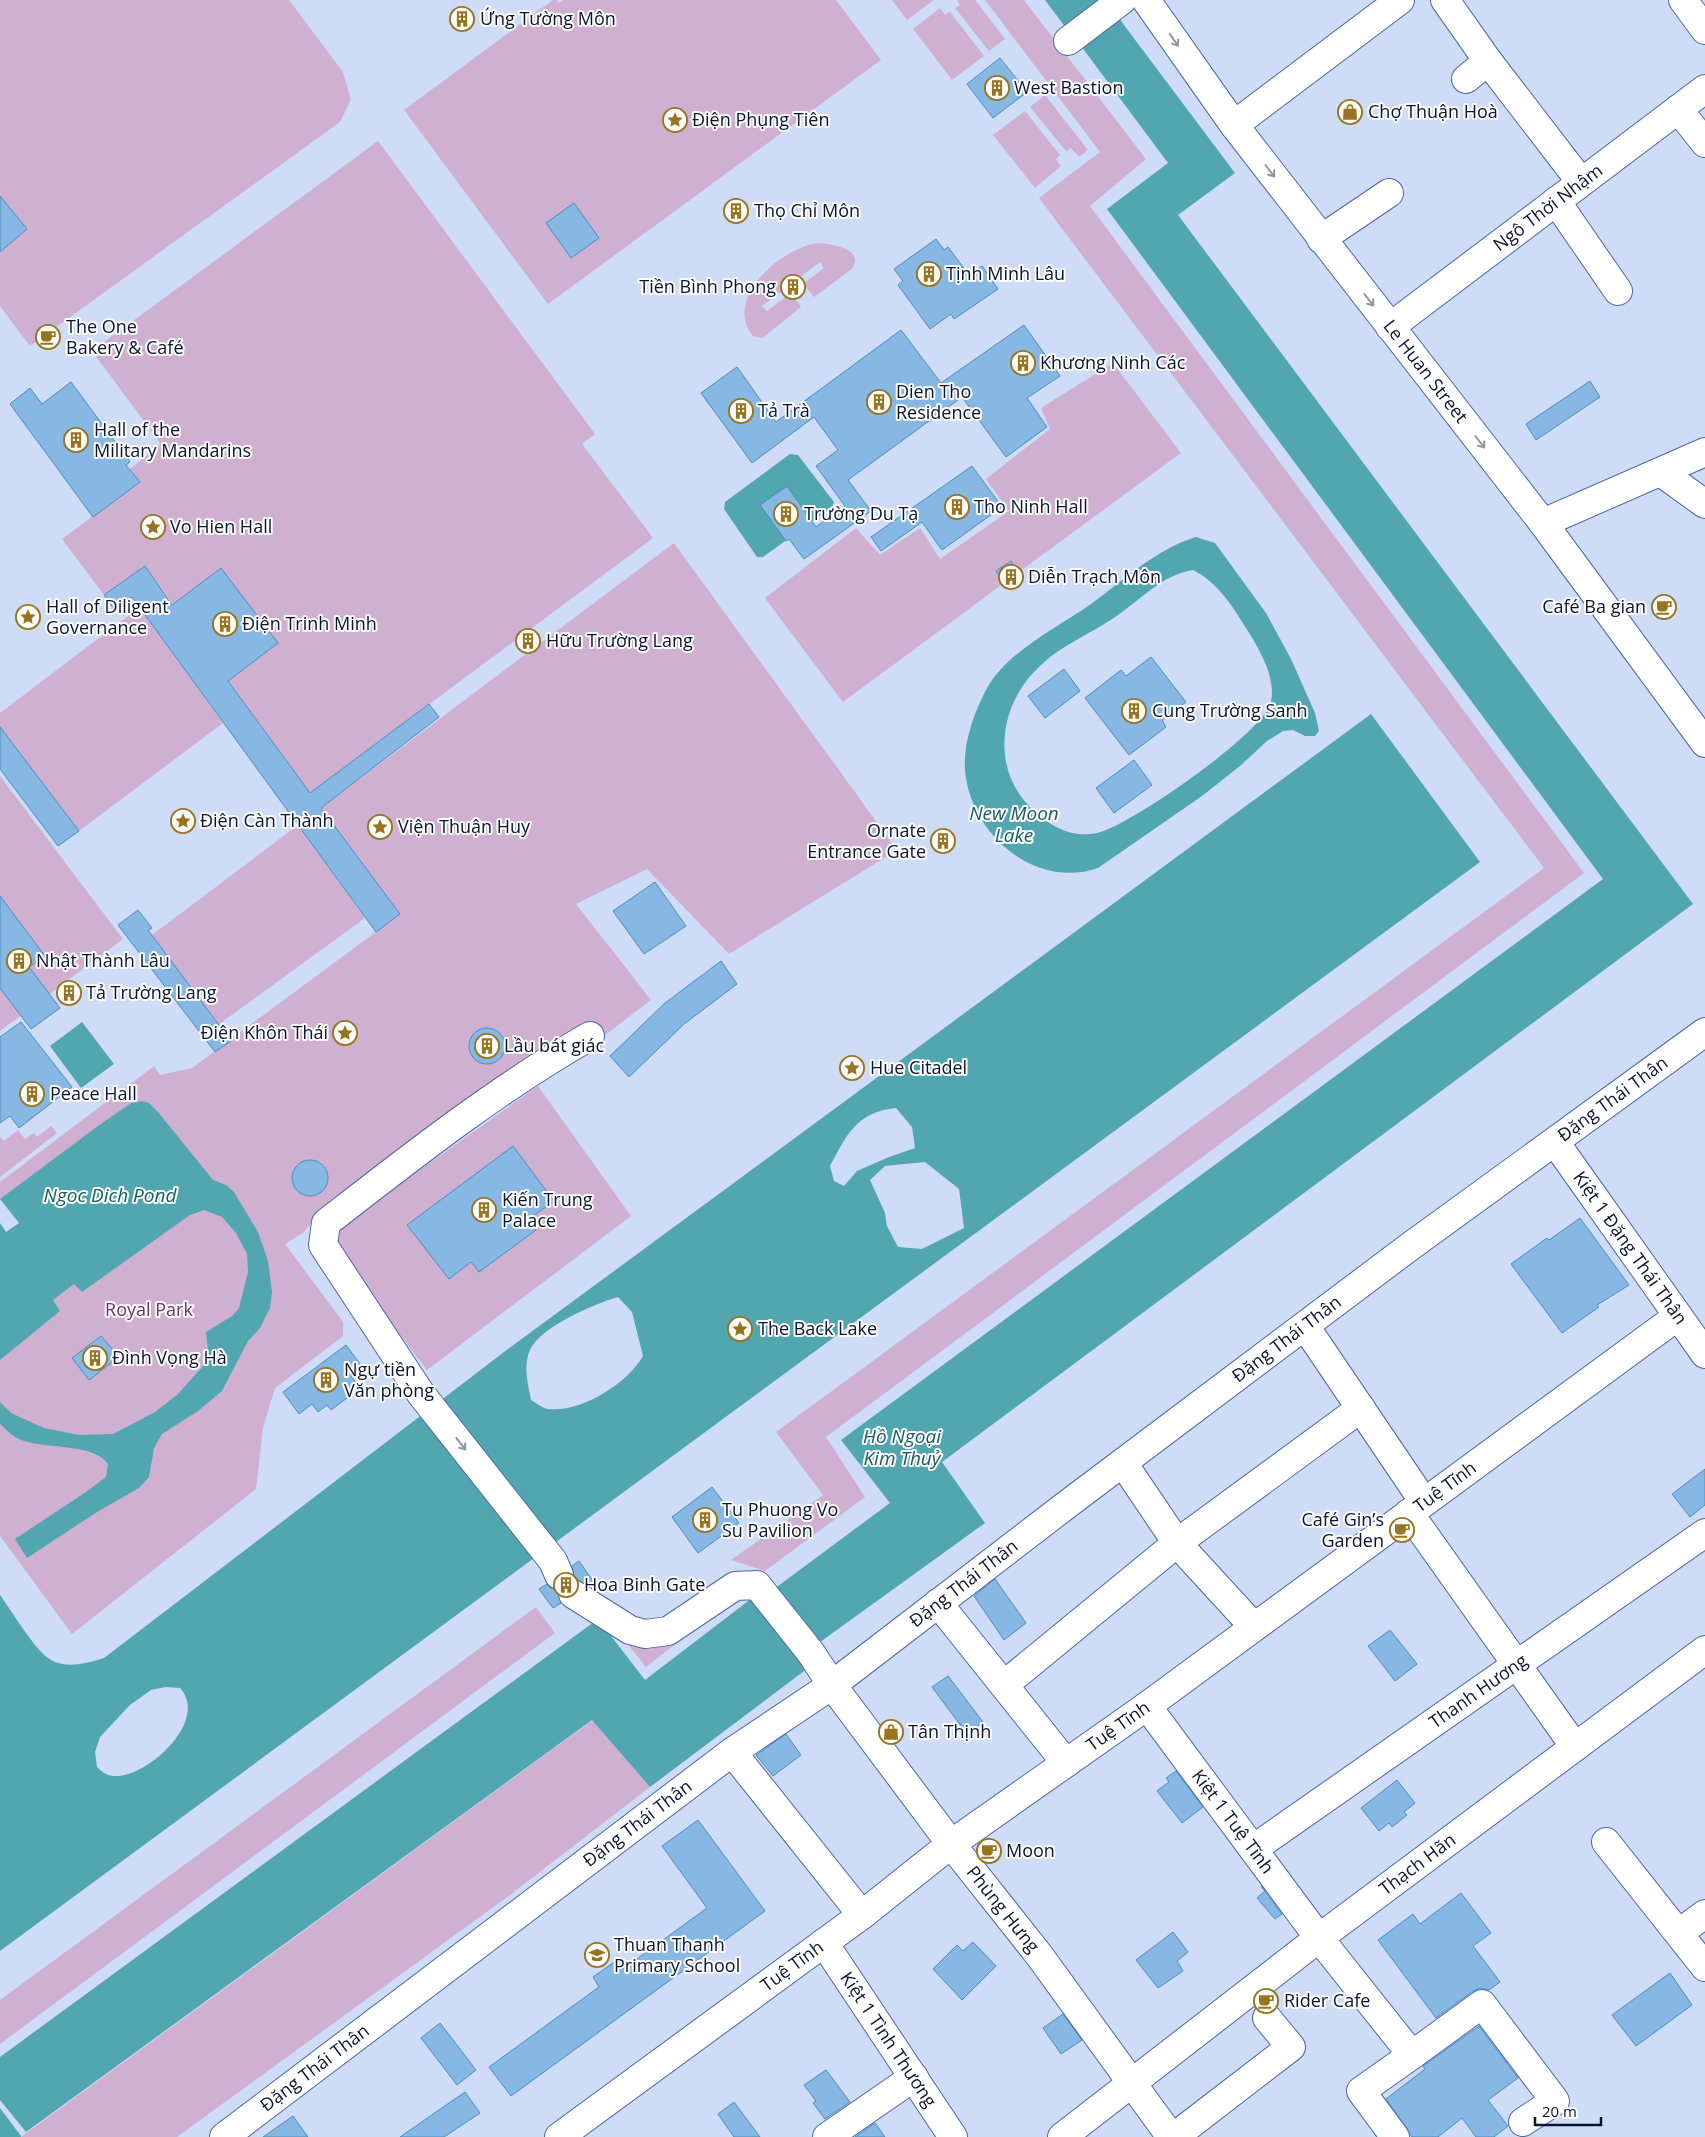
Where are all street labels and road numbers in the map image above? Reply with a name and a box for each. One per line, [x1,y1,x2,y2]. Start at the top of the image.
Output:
street label: Ngô Thời Nhậm [1488,158,1607,256]
street label: Le Huan Street [1379,314,1474,427]
street label: Đặng Thái Thân [1552,1050,1672,1146]
street label: Kiệt 1 Đặng Thái Thân [1568,1166,1693,1329]
street label: Đặng Thái Thân [1227,1290,1346,1387]
street label: Tuệ Tĩnh [1408,1455,1481,1517]
street label: Đặng Thái Thân [904,1534,1022,1632]
street label: Thanh Hương [1424,1648,1532,1733]
street label: Tuệ Tĩnh [1081,1695,1154,1756]
street label: Kiệt 1 Tuệ Tĩnh [1187,1764,1280,1878]
street label: Đặng Thái Thân [578,1774,696,1872]
street label: Thạch Hãn [1374,1827,1460,1900]
street label: Phùng Hưng [962,1860,1046,1957]
street label: Tuệ Tĩnh [755,1934,828,1996]
street label: Kiệt 1 Tình Thương [835,1967,943,2112]
street label: Đặng Thái Thân [255,2018,374,2116]

